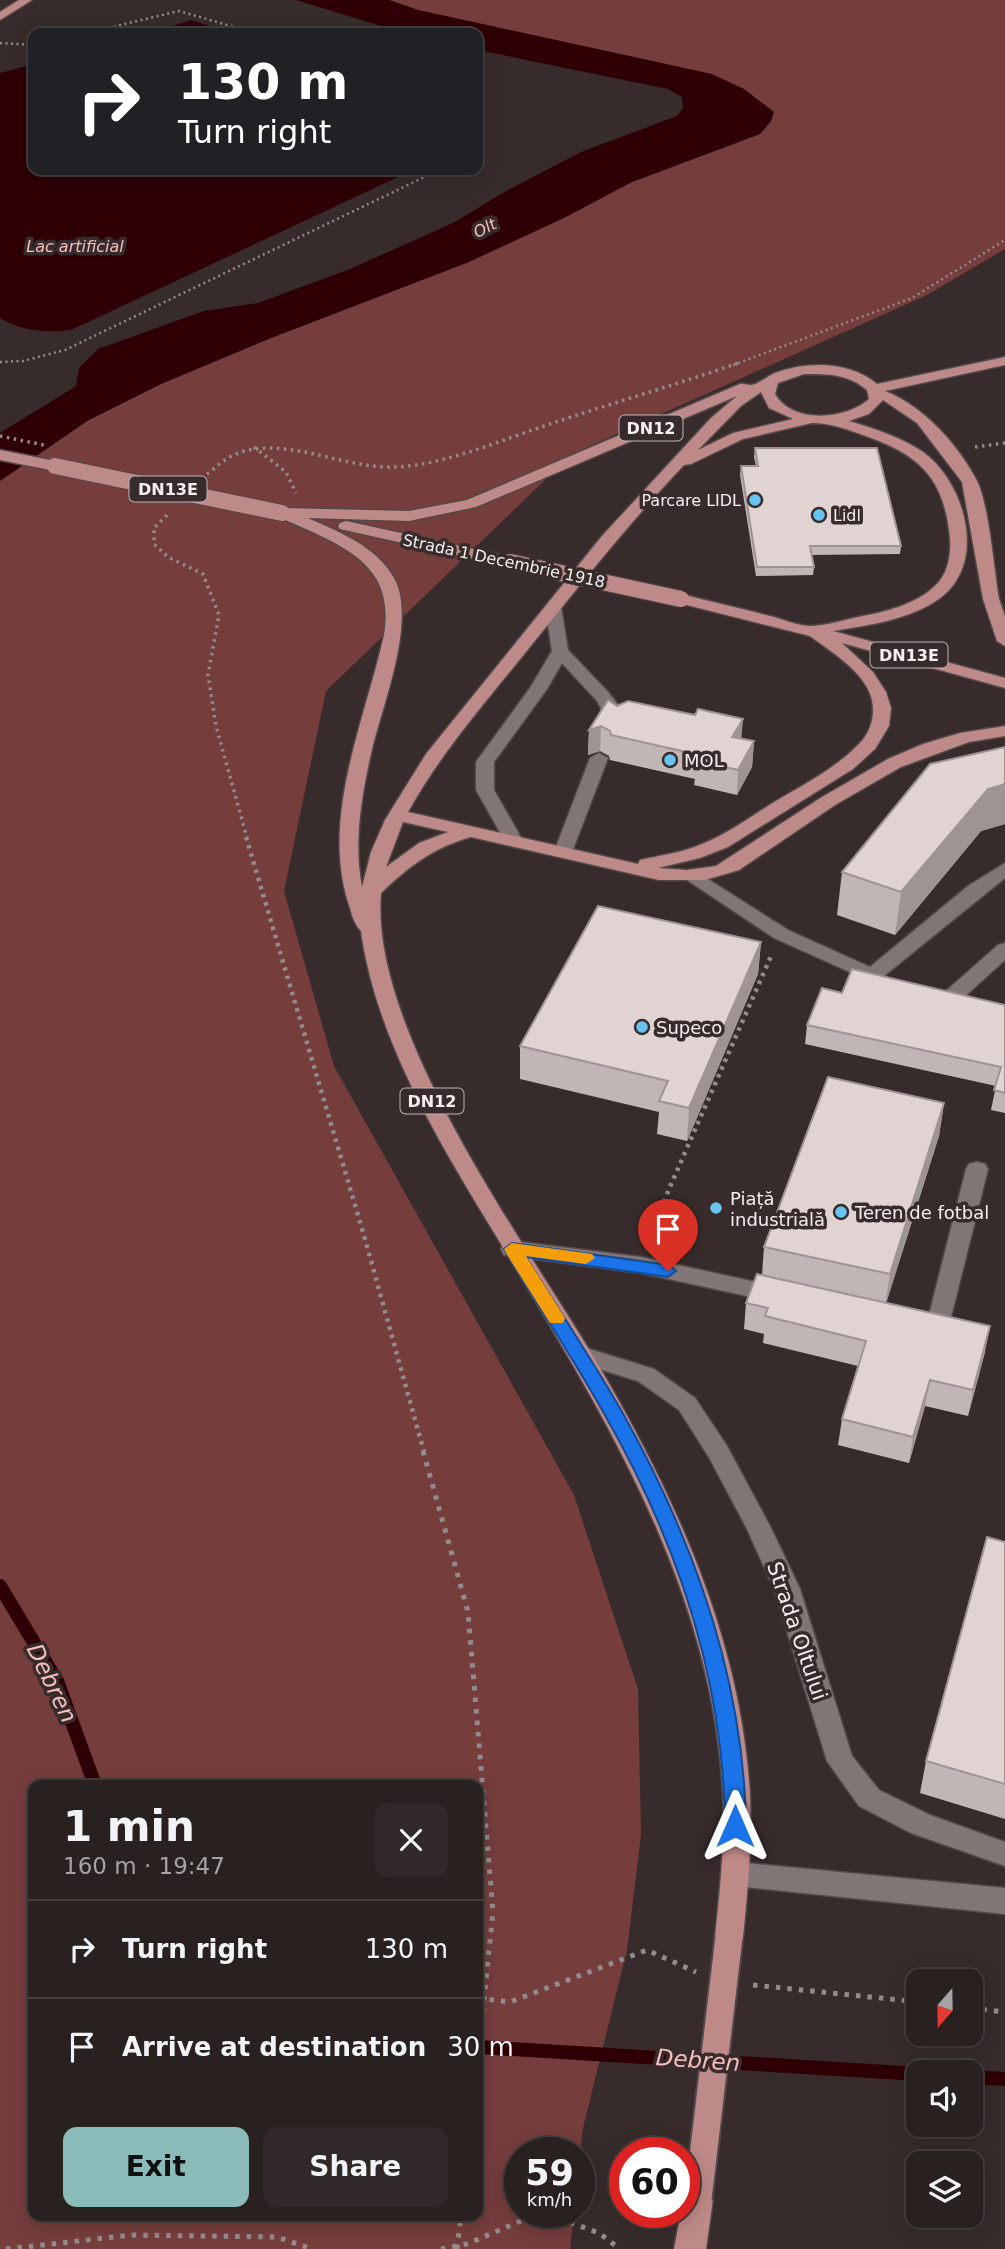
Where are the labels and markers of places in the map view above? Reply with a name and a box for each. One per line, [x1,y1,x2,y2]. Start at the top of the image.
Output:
place label: Parcare LIDL [641,491,741,510]
marker: Parcare LIDL [747,492,763,508]
place label: Lidl [833,506,861,525]
marker: Lidl [811,507,827,523]
place label: MOL [684,750,724,771]
marker: MOL [662,752,678,768]
place label: Supeco [656,1017,722,1038]
marker: Supeco [634,1019,650,1035]
place label: Piață industrială [730,1188,825,1230]
pin [638,1199,698,1271]
marker: Piață industrială [708,1200,724,1216]
place label: Teren de fotbal [854,1202,989,1223]
marker: Teren de fotbal [833,1204,849,1220]

